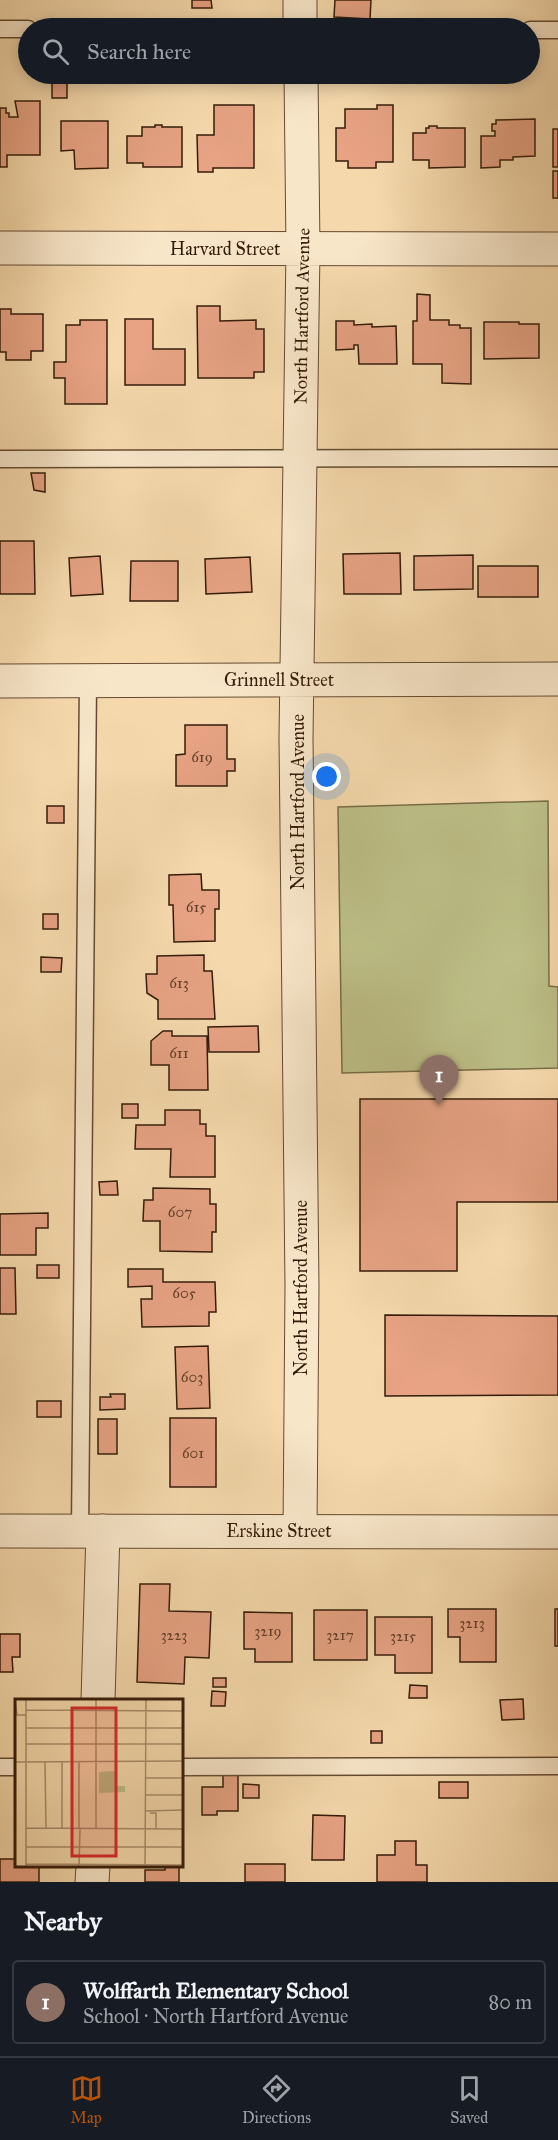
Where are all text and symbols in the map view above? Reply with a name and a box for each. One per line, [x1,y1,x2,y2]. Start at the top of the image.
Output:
search box [18,18,540,84]
icon: search [39,35,72,68]
text: Search here [87,38,191,65]
street label: North Hartford Avenue [289,228,315,404]
street label: Harvard Street [170,238,281,260]
street label: Grinnell Street [224,669,335,691]
street label: North Hartford Avenue [287,714,309,890]
house number: 619 [191,748,213,766]
your location [312,762,341,791]
house number: 615 [186,898,206,916]
house number: 613 [169,974,189,992]
house number: 611 [169,1044,189,1062]
pin: 1 [420,1056,458,1105]
street label: North Hartford Avenue [290,1200,312,1376]
house number: 607 [168,1203,192,1221]
house number: 605 [172,1284,196,1302]
house number: 603 [181,1368,203,1386]
house number: 601 [182,1444,204,1462]
street label: Erskine Street [226,1520,332,1542]
house number: 3213 [459,1614,485,1632]
house number: 3219 [254,1622,282,1640]
house number: 3223 [161,1626,187,1644]
house number: 3217 [326,1626,354,1644]
house number: 3215 [390,1627,416,1645]
inset map [15,1699,183,1867]
text: Nearby [24,1905,102,1937]
text: Wolffarth Elementary School [83,1977,349,2004]
text: 1 [42,1990,49,2014]
text: 80 m [489,1990,532,2014]
text: School · North Hartford Avenue [83,2004,348,2028]
tab: Map [70,2072,103,2127]
tab: Directions [242,2072,311,2127]
tab: Saved [450,2072,488,2127]

